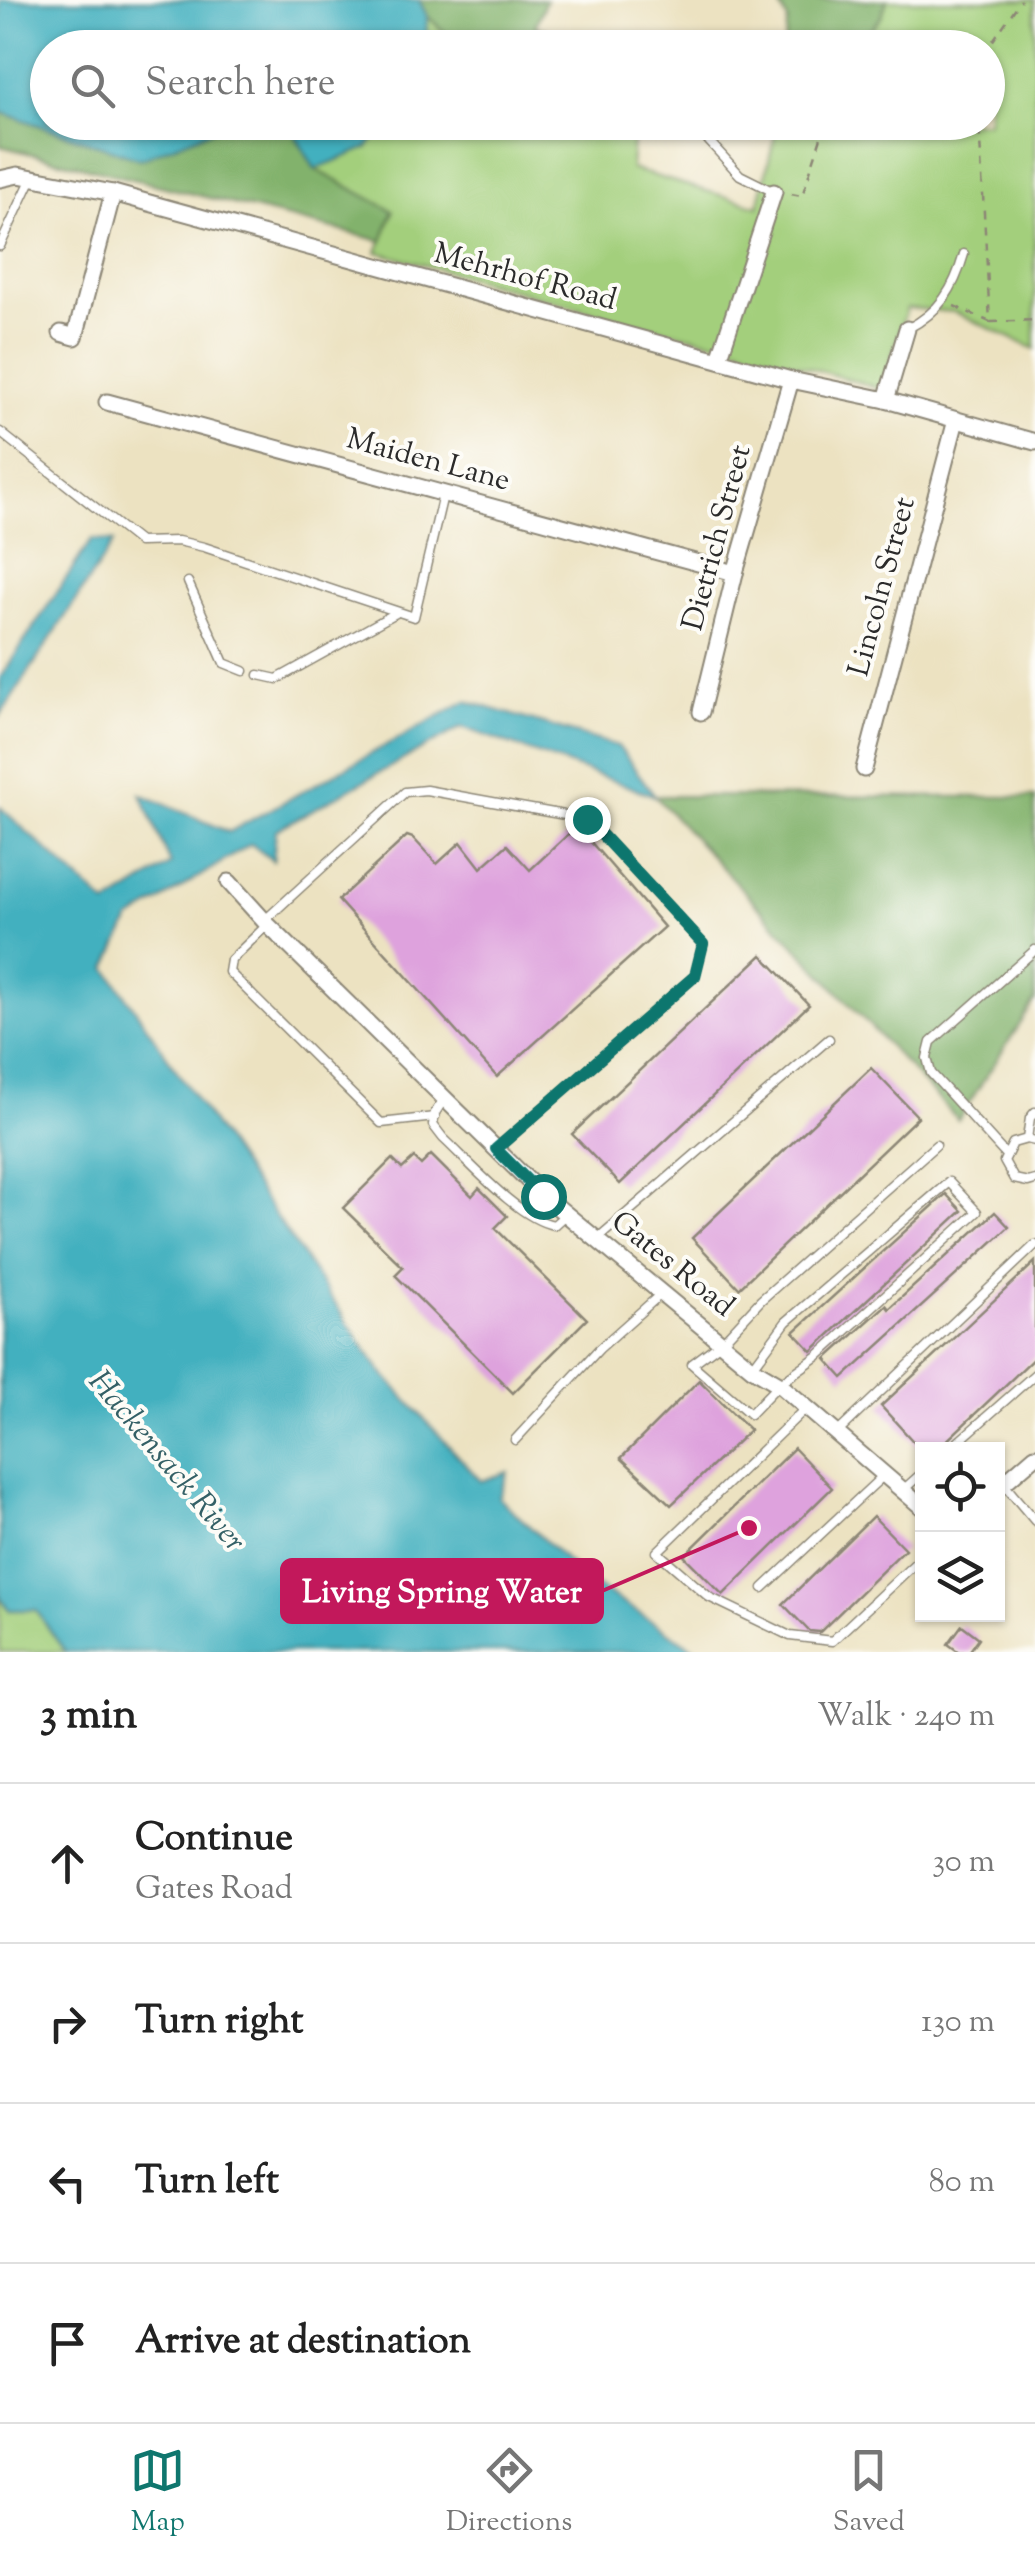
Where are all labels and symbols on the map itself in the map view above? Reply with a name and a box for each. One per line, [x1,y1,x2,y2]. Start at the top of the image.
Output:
street label: Mehrhof Road [429,233,621,323]
street label: Maiden Lane [341,419,515,503]
street label: Dietrich Street [673,440,763,636]
street label: Lincoln Street [838,493,928,681]
route end [565,797,611,843]
route start [521,1174,567,1220]
street label: Gates Road [601,1202,743,1328]
water label: Hackensack River [76,1361,256,1563]
callout: Living Spring Water [282,1560,602,1622]
text: Living Spring Water [302,1571,583,1617]

